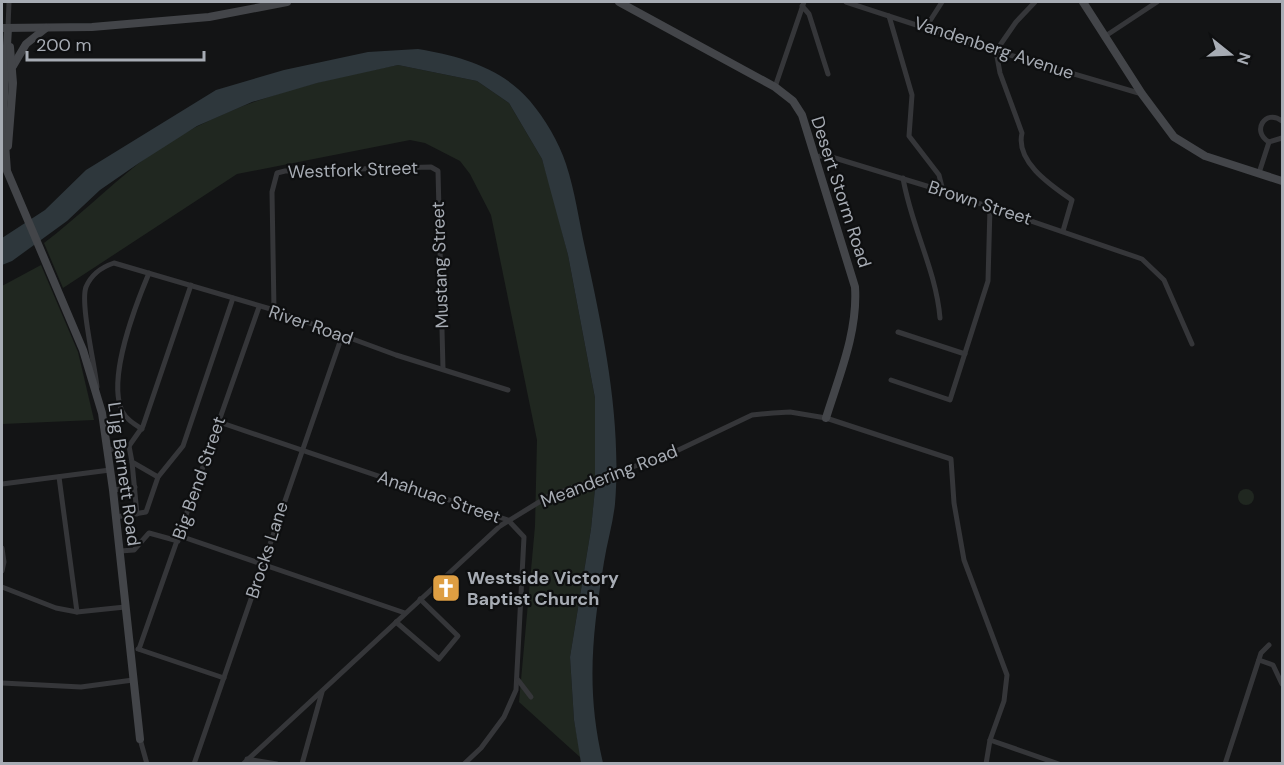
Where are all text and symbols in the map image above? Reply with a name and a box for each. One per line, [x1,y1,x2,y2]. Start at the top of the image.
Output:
street label: Vandenberg Avenue [911,11,1077,85]
scale bar [27,24,204,62]
north arrow [1200,24,1260,84]
text: 200 m [36,33,92,57]
text: N [1232,50,1256,67]
street label: Desert Storm Road [805,113,877,271]
street label: Westfork Street [287,156,419,184]
street label: Brown Street [925,175,1035,231]
street label: Mustang Street [426,201,454,329]
street label: River Road [266,299,356,351]
street label: LTjg Barnett Road [102,400,146,548]
street label: Big Bend Street [167,413,231,543]
street label: Meandering Road [537,439,681,513]
street label: Anahuac Street [374,465,504,529]
street label: Brocks Lane [240,499,294,601]
place label: Westside Victory Baptist Church [467,566,619,611]
church icon: Westside Victory Baptist Church [430,572,462,604]

